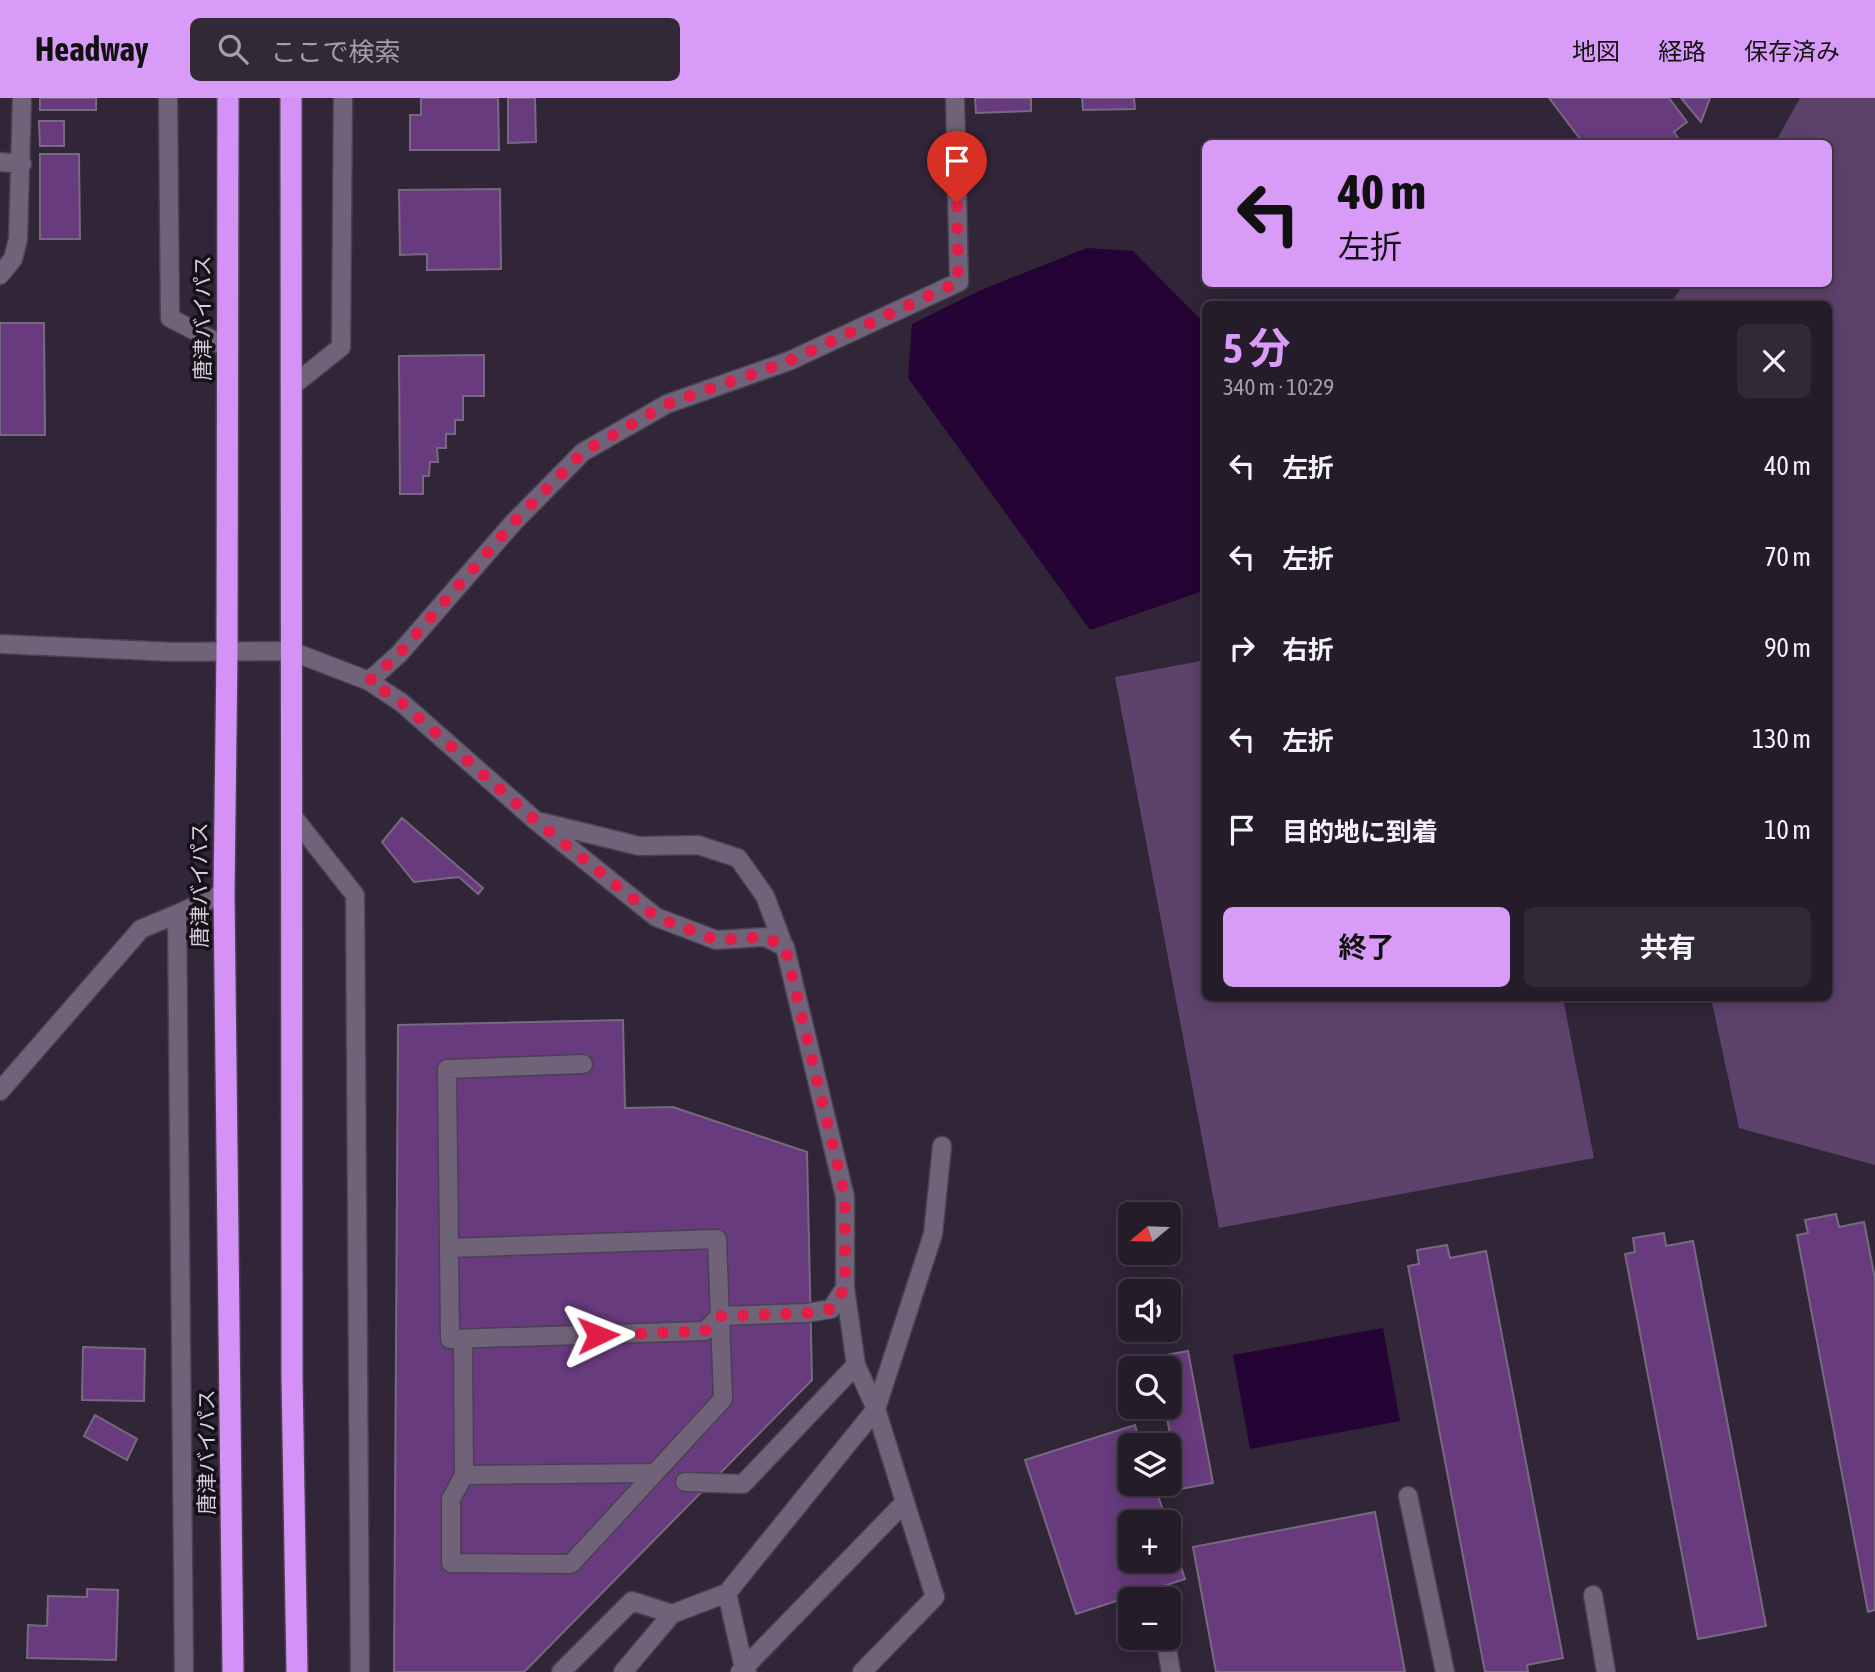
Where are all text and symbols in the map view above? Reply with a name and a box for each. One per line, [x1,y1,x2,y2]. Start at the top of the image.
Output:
search box [190,18,680,81]
text: Headway [35,30,148,68]
icon: search [214,30,252,68]
text: ここで検索 [270,37,400,67]
text: 地図 [1572,38,1620,65]
text: 経路 [1658,38,1706,65]
text: 保存済み [1744,38,1840,65]
pin [927,131,987,203]
icon: arrive [938,142,976,180]
text: 40 m [1338,163,1426,219]
icon: left [1223,168,1314,259]
text: 左折 [1338,228,1402,265]
street label: 唐津バイパス [190,255,214,381]
text: 5 分 [1223,324,1291,372]
button: close [1737,324,1811,398]
text: 340 m · 10:29 [1223,374,1334,400]
icon: left [1223,447,1261,485]
text: 40 m [1764,451,1811,481]
text: 左折 [1282,453,1334,483]
icon: left [1223,538,1261,576]
text: 70 m [1764,542,1811,572]
text: 左折 [1282,544,1334,574]
icon: right [1223,629,1261,667]
text: 90 m [1764,633,1811,663]
text: 右折 [1282,635,1334,665]
icon: left [1223,720,1261,758]
text: 130 m [1752,724,1811,754]
text: 左折 [1282,726,1334,756]
icon: arrive [1223,811,1261,849]
text: 10 m [1764,815,1811,845]
text: 目的地に到着 [1282,817,1438,847]
street label: 唐津バイパス [187,822,211,948]
button: 終了 [1223,907,1510,987]
button: 共有 [1524,907,1811,987]
north arrow [1118,1202,1181,1265]
map controls [1118,1202,1181,1650]
button: sound [1118,1279,1181,1342]
position arrow [561,1298,635,1372]
button: search [1118,1356,1181,1419]
street label: 唐津バイパス [194,1389,218,1515]
button: layers [1118,1433,1181,1496]
button: + [1118,1510,1181,1573]
button: − [1118,1587,1181,1650]

